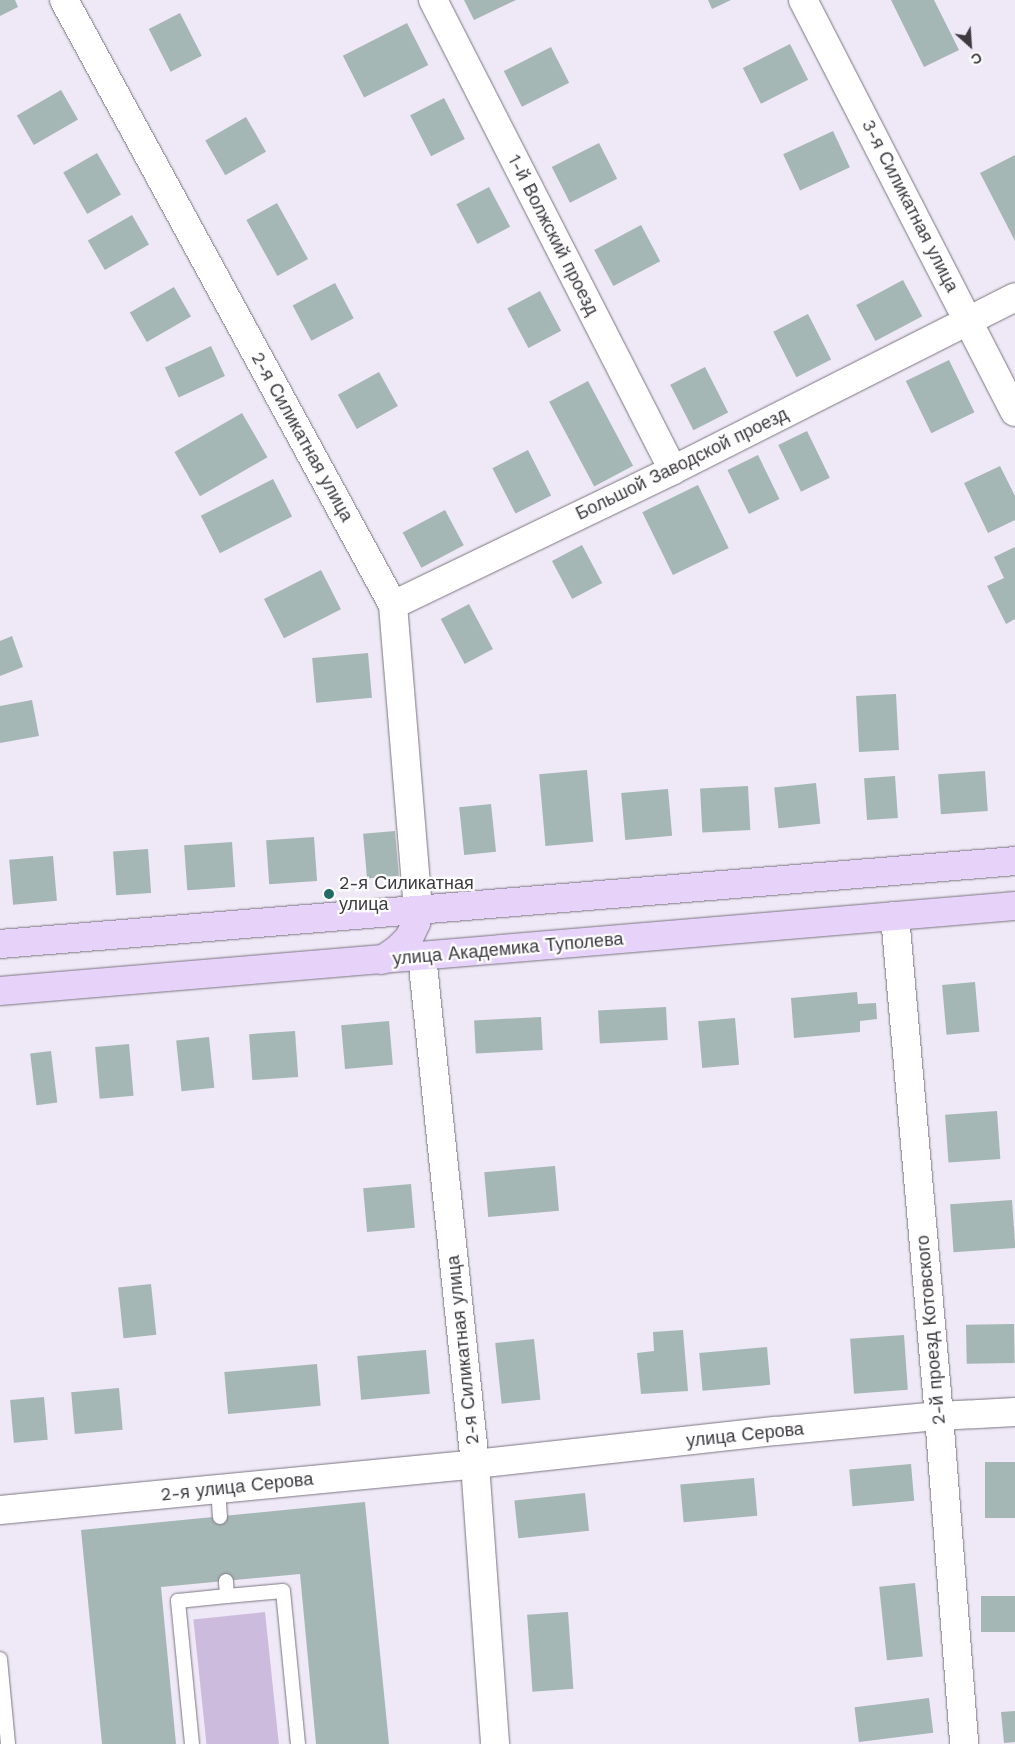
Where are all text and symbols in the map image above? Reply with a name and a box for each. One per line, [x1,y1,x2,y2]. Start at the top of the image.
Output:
north arrow [945,20,995,70]
text: С [969,49,985,68]
street label: 3-я Силикатная улица [857,116,963,296]
street label: 1-й Волжский проезд [503,151,603,319]
street label: 2-я Силикатная улица [246,349,358,525]
street label: Большой Заводской проезд [572,403,792,525]
place label: 2-я Силикатная улица [339,873,474,916]
marker: 2-я Силикатная улица [323,888,335,900]
street label: улица Академика Туполева [392,928,624,970]
street label: 2-й проезд Котовского [912,1234,950,1426]
street label: 2-я Силикатная улица [442,1254,484,1446]
street label: улица Серова [685,1418,805,1452]
street label: 2-я улица Серова [160,1468,314,1506]

